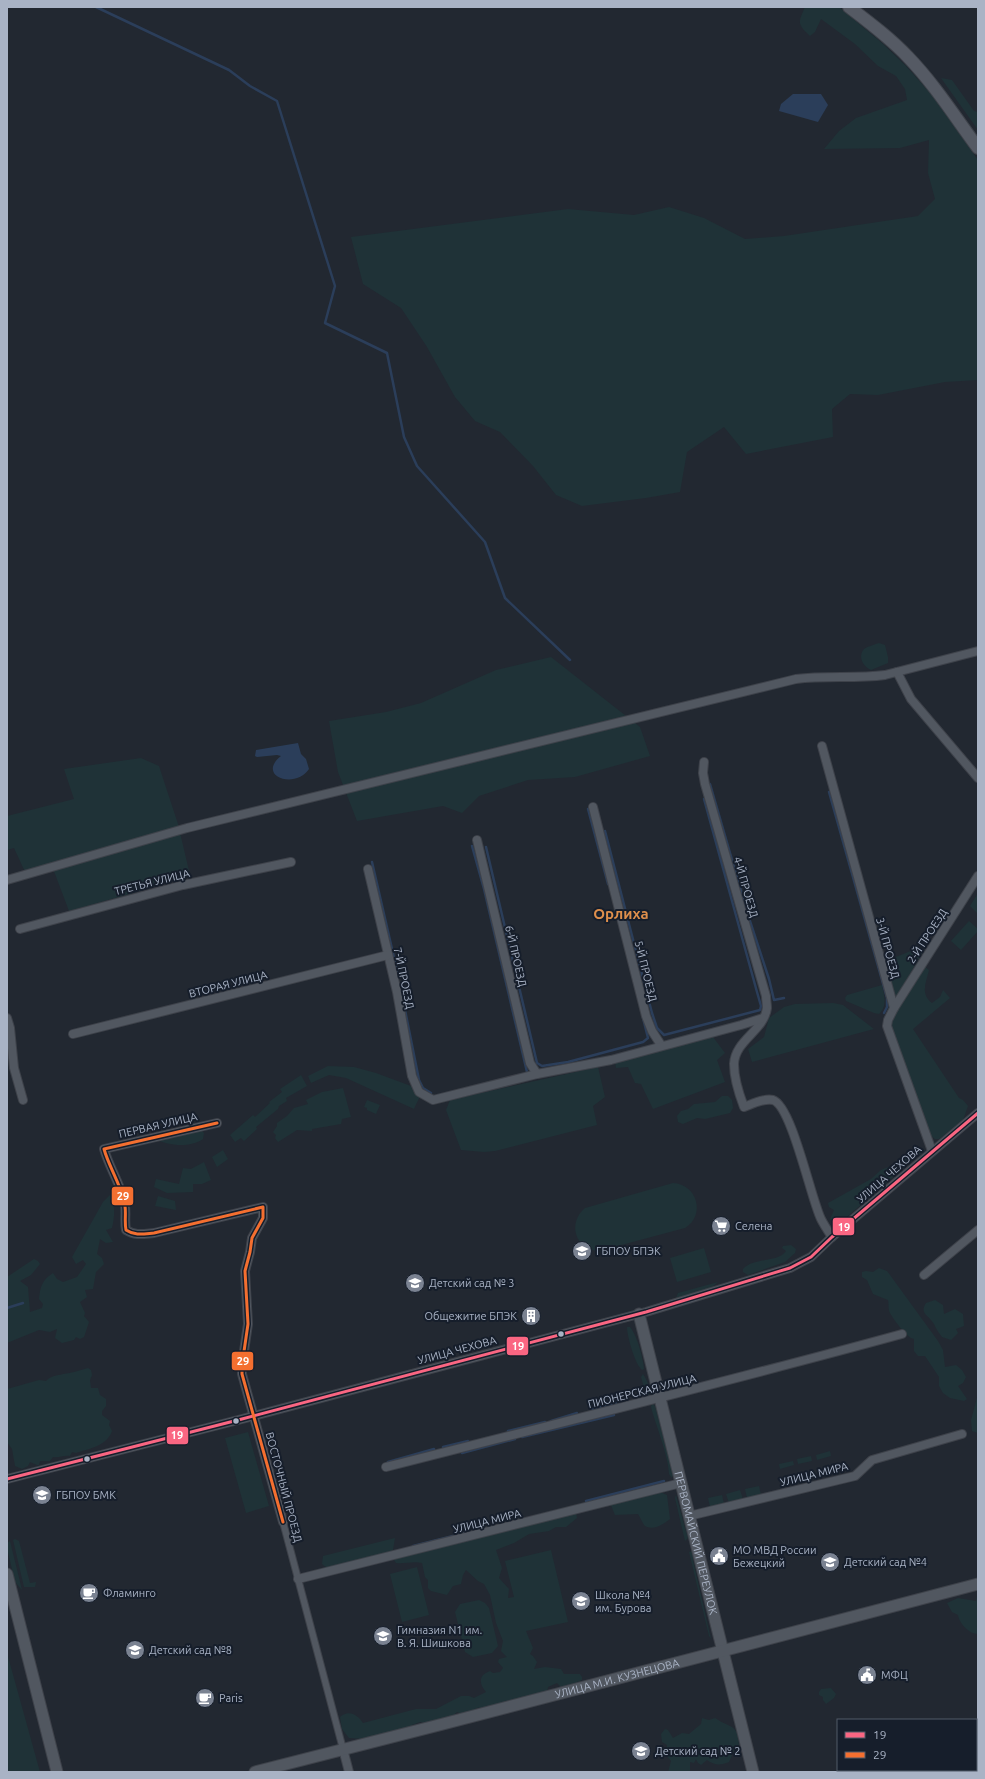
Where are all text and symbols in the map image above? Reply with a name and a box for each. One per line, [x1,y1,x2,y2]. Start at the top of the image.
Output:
street label: 4-Й ПРОЕЗД [732,855,760,919]
street label: ТРЕТЬЯ УЛИЦА [113,867,192,897]
district label: Орлиха [593,905,649,922]
street label: 2-Й ПРОЕЗД [905,906,949,965]
street label: 3-Й ПРОЕЗД [874,916,902,980]
street label: 6-Й ПРОЕЗД [503,924,529,988]
street label: 5-Й ПРОЕЗД [633,939,659,1003]
street label: 7-Й ПРОЕЗД [392,946,416,1010]
street label: ВТОРАЯ УЛИЦА [187,968,269,1000]
street label: ПЕРВАЯ УЛИЦА [118,1110,199,1140]
street label: УЛИЦА ЧЕХОВА [854,1142,924,1205]
line badge: 29 [111,1186,134,1206]
text: 29 [117,1190,129,1202]
supermarket icon: Селена [710,1215,732,1237]
line badge: 19 [832,1217,855,1236]
place label: Селена [735,1220,772,1232]
text: 19 [838,1221,850,1233]
school or university icon: ГБПОУ БПЭК [571,1240,593,1262]
place label: ГБПОУ БПЭК [596,1245,661,1257]
school or university icon: Детский сад № 3 [404,1272,426,1294]
place label: Детский сад № 3 [429,1277,515,1289]
building icon: Общежитие БПЭК [520,1305,542,1327]
place label: Общежитие БПЭК [424,1310,517,1322]
unlabelled marker [556,1329,566,1339]
street label: УЛИЦА ЧЕХОВА [416,1333,499,1366]
line badge: 19 [506,1336,529,1356]
text: 19 [512,1340,524,1352]
line badge: 29 [231,1351,254,1371]
text: 29 [237,1355,249,1367]
street label: ПИОНЕРСКАЯ УЛИЦА [587,1372,698,1410]
unlabelled marker [231,1416,241,1426]
line badge: 19 [166,1426,189,1445]
text: 19 [171,1429,183,1441]
street label: ВОСТОЧНЫЙ ПРОЕЗД [263,1431,305,1544]
unlabelled marker [82,1454,92,1464]
street label: УЛИЦА МИРА [779,1460,850,1488]
street label: ПЕРВОМАЙСКИЙ ПЕРЕУЛОК [672,1470,720,1616]
school or university icon: ГБПОУ БМК [31,1484,53,1506]
place label: ГБПОУ БМК [56,1489,116,1501]
street label: УЛИЦА МИРА [452,1507,523,1535]
place label: МО МВД России Бежецкий [733,1544,817,1569]
public building icon: МО МВД России Бежецкий [708,1545,730,1567]
school or university icon: Детский сад №4 [819,1551,841,1573]
place label: Детский сад №4 [844,1556,927,1568]
cafe icon: Фламинго [78,1582,100,1604]
place label: Фламинго [103,1587,156,1599]
place label: Школа №4 им. Бурова [595,1589,651,1614]
school or university icon: Школа №4 им. Бурова [570,1590,592,1612]
place label: Гимназия N1 им. В. Я. Шишкова [397,1624,482,1649]
school or university icon: Гимназия N1 им. В. Я. Шишкова [372,1625,394,1647]
school or university icon: Детский сад №8 [124,1639,146,1661]
place label: Детский сад №8 [149,1644,232,1656]
street label: УЛИЦА М.И. КУЗНЕЦОВА [554,1656,681,1700]
public building icon: МФЦ [856,1664,878,1686]
place label: МФЦ [881,1669,908,1681]
cafe icon: Paris [194,1687,216,1709]
place label: Paris [219,1692,243,1704]
legend [837,1719,977,1771]
text: 19 [873,1728,887,1741]
school or university icon: Детский сад № 2 [630,1740,652,1762]
place label: Детский сад № 2 [655,1745,741,1757]
text: 29 [873,1748,887,1761]

